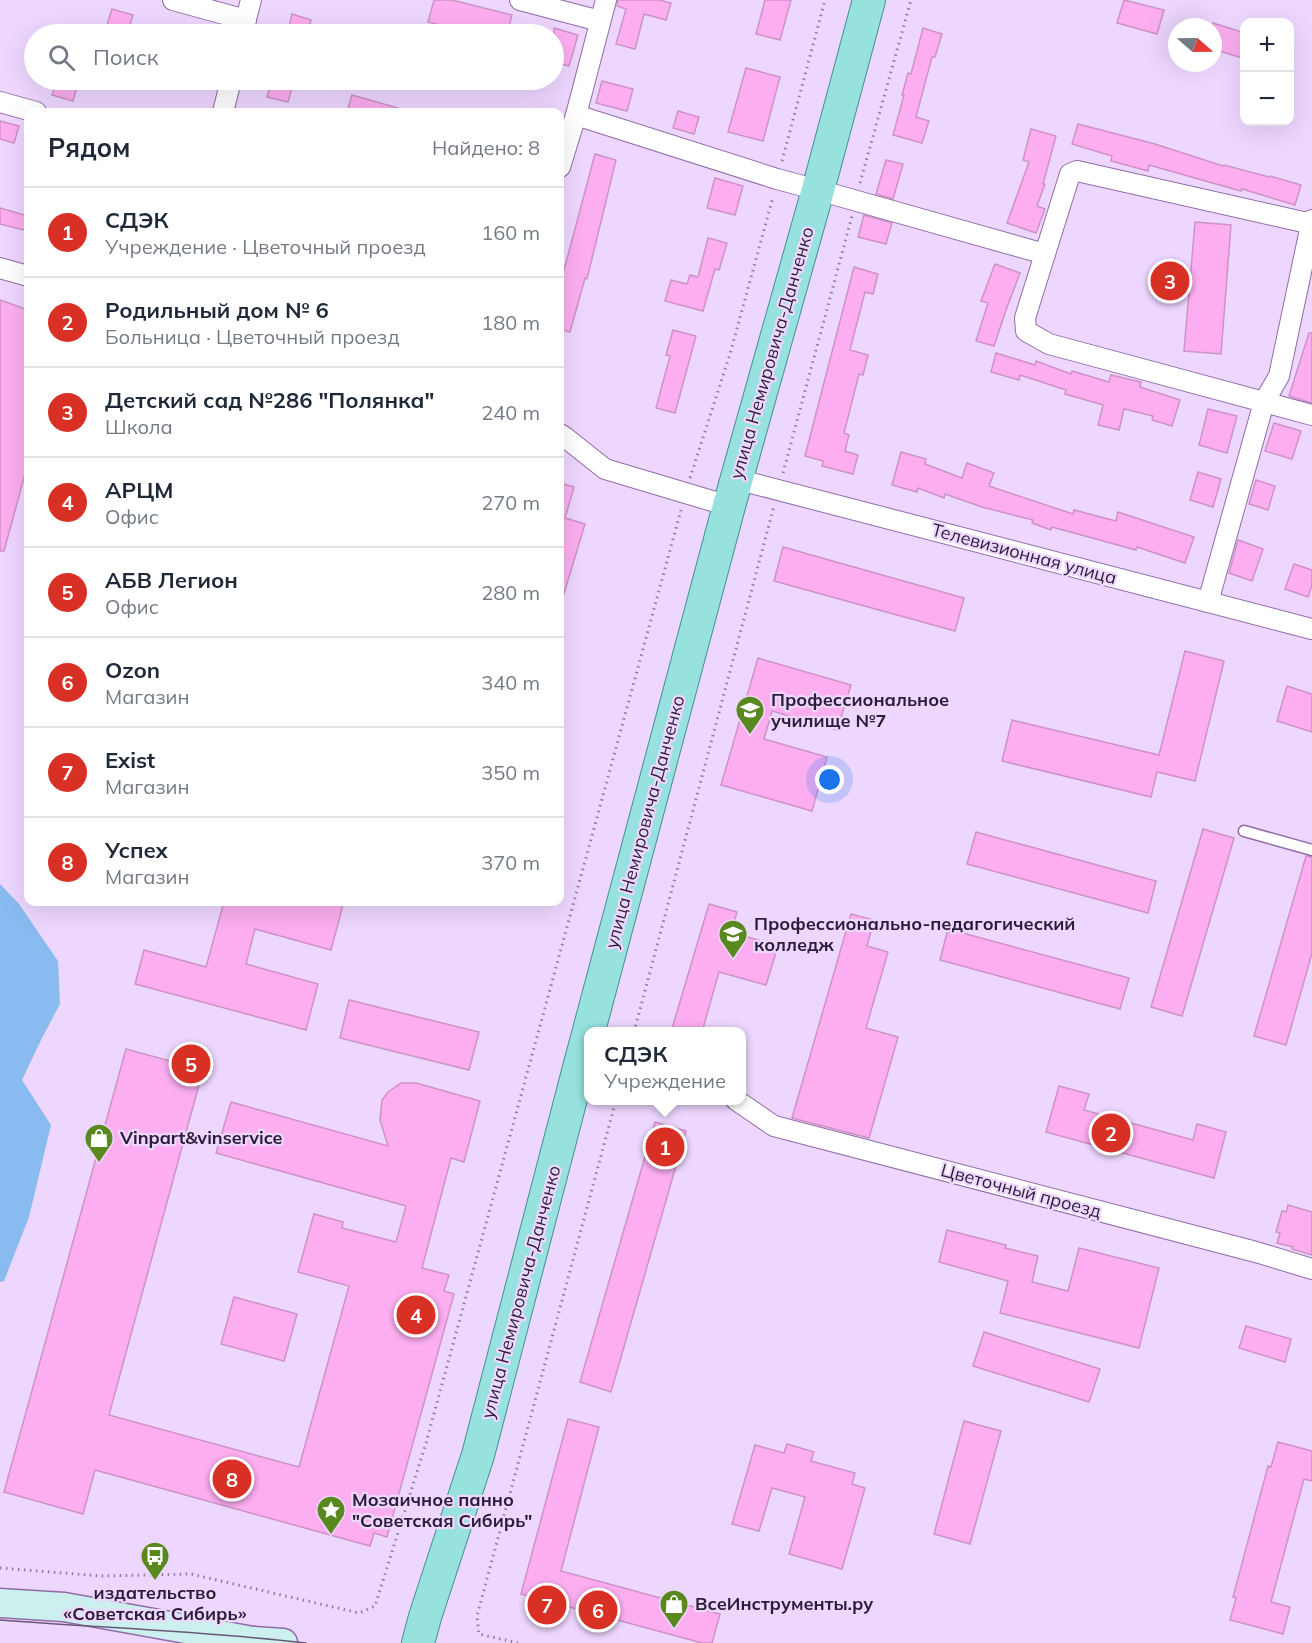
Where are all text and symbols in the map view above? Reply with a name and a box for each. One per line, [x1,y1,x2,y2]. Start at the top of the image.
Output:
north arrow [1168,18,1222,72]
map controls [1240,18,1294,126]
button: + [1240,18,1294,72]
search box [24,24,564,90]
icon: search [45,41,78,74]
text: Поиск [93,43,159,71]
button: − [1240,72,1294,126]
text: Рядом [48,131,131,164]
text: Найдено: 8 [432,135,540,160]
text: СДЭК [105,206,169,234]
text: 1 [62,220,74,245]
text: 160 m [481,220,540,245]
street label: улица Немировича-Данченко [724,224,819,482]
text: Учреждение · Цветочный проезд [105,234,426,259]
pin: 3 [1150,258,1190,304]
text: Родильный дом № 6 [105,296,329,324]
text: 2 [62,310,74,335]
text: 180 m [481,310,540,335]
text: Больница · Цветочный проезд [105,324,400,349]
text: Детский сад №286 "Полянка" [105,386,434,414]
text: 3 [62,400,74,425]
text: 240 m [481,400,540,425]
text: Школа [105,414,173,439]
text: АРЦМ [105,476,173,504]
text: 4 [62,490,74,515]
text: 270 m [481,490,540,515]
text: Офис [105,504,159,529]
street label: Телевизионная улица [929,518,1119,589]
text: АБВ Легион [105,566,238,594]
text: 5 [62,580,74,605]
text: 280 m [481,580,540,605]
text: Офис [105,594,159,619]
text: Ozon [105,656,160,684]
text: 6 [62,670,74,695]
text: 340 m [481,670,540,695]
text: Магазин [105,684,189,709]
place label: Профессиональное училище №7 [771,688,949,732]
street label: улица Немировича-Данченко [600,693,689,951]
school or university icon: Профессиональное училище №7 [734,694,766,736]
text: Exist [105,746,155,774]
text: 7 [62,760,74,785]
text: 350 m [481,760,540,785]
your location [815,765,844,794]
text: Магазин [105,774,189,799]
text: Успех [105,836,168,864]
text: 8 [62,850,74,875]
text: 370 m [481,850,540,875]
text: Магазин [105,864,189,889]
place label: Профессионально-педагогический колледж [754,912,1075,956]
school or university icon: Профессионально-педагогический колледж [717,918,749,960]
popup [584,1027,746,1105]
text: СДЭК [604,1040,668,1068]
pin: 5 [172,1042,210,1086]
text: Учреждение [604,1068,726,1093]
pin: 2 [1092,1110,1130,1156]
shop icon: Vinpart&vinservice [83,1122,115,1164]
pin: 1 [646,1124,684,1170]
place label: Vinpart&vinservice [119,1126,283,1149]
street label: Цветочный проезд [938,1158,1104,1223]
street label: улица Немировича-Данченко [476,1163,565,1421]
pin: 4 [396,1292,436,1338]
pin: 8 [212,1456,252,1502]
place label: Мозаичное панно "Советская Сибирь" [352,1488,532,1532]
place icon: Мозаичное панно "Советская Сибирь" [315,1494,347,1536]
bus stop icon: издательство «Советская Сибирь» [139,1540,171,1582]
place label: издательство «Советская Сибирь» [63,1581,247,1625]
pin: 7 [528,1582,566,1628]
pin: 6 [578,1588,618,1632]
shop icon: ВсеИнструменты.ру [658,1588,690,1630]
place label: ВсеИнструменты.ру [695,1592,873,1615]

